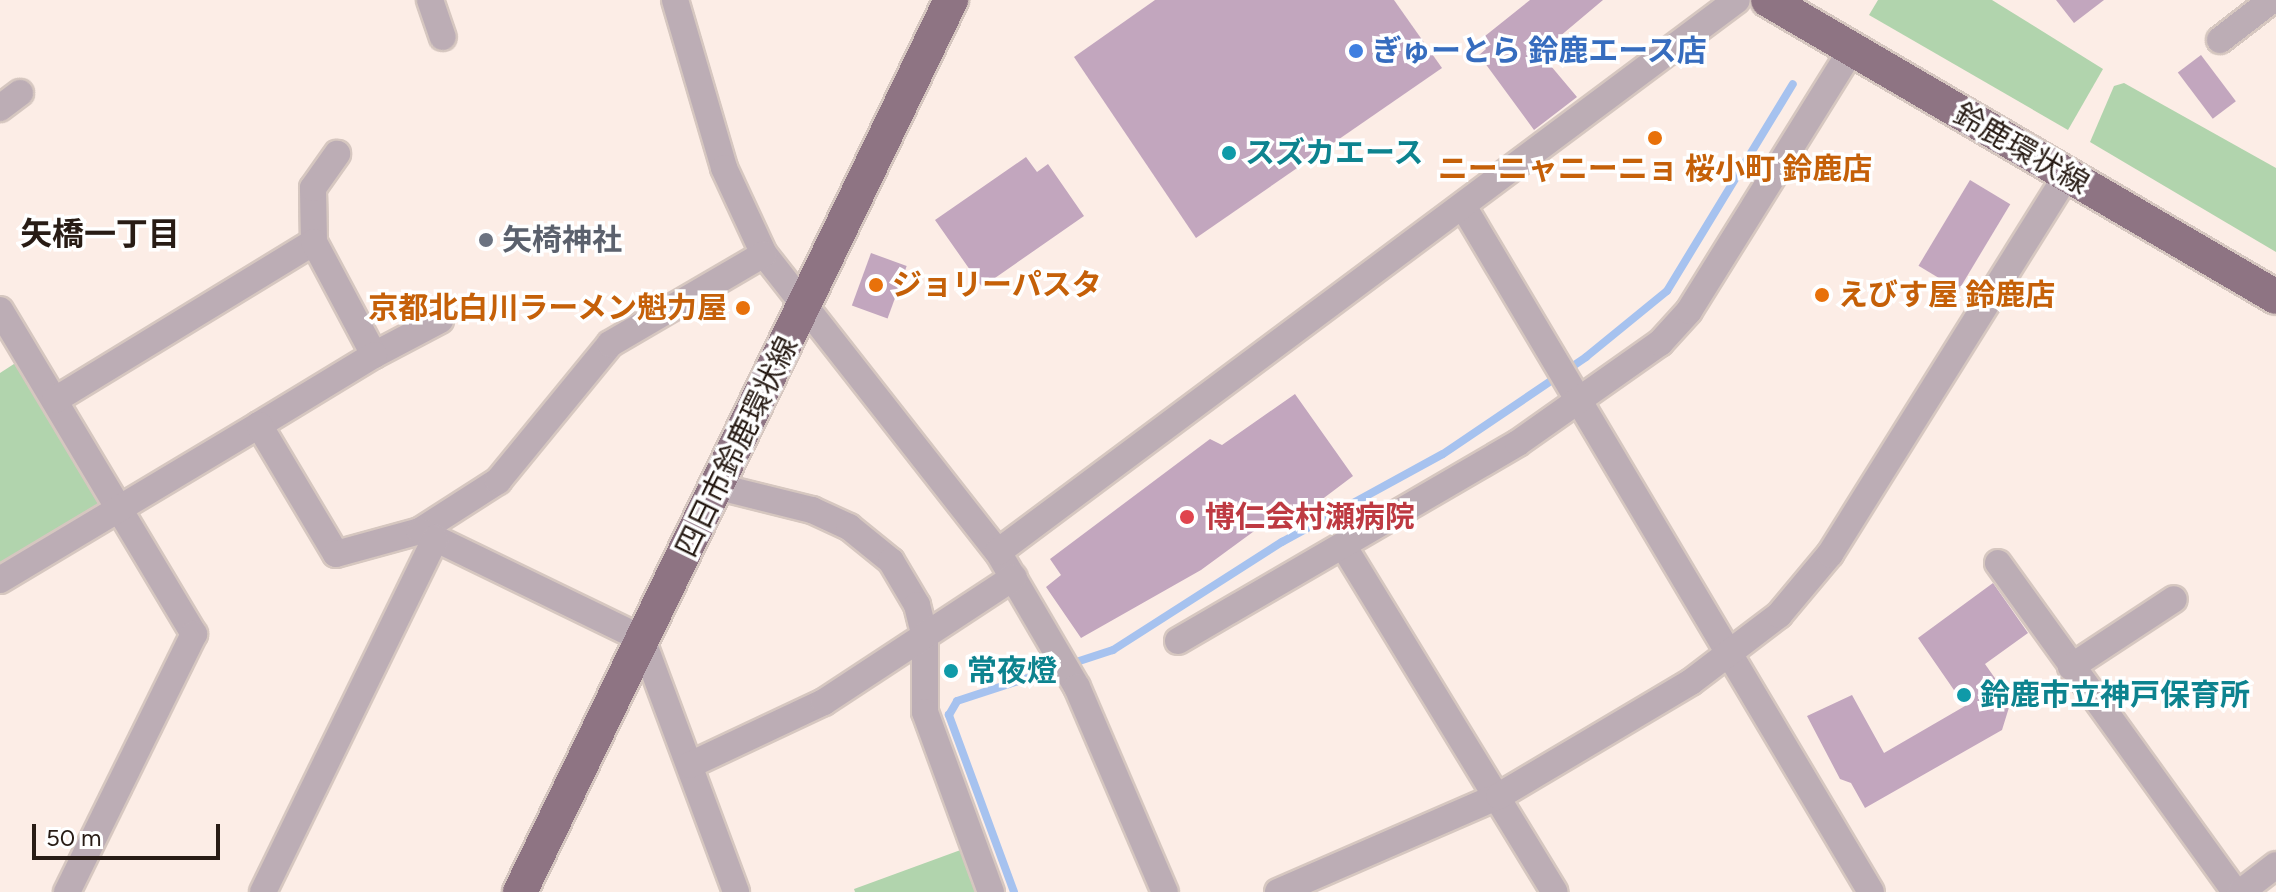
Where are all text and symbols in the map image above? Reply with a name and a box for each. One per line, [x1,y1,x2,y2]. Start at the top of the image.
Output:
place label: ぎゅーとら 鈴鹿エース店 [1372,33,1709,69]
marker: ぎゅーとら 鈴鹿エース店 [1347,42,1365,60]
street label: 鈴鹿環状線 [1947,96,2095,202]
marker: ニーニャニーニョ 桜小町 鈴鹿店 [1646,129,1664,147]
place label: スズカエース [1245,135,1425,171]
marker: スズカエース [1220,144,1238,162]
place label: ニーニャニーニョ 桜小町 鈴鹿店 [1438,151,1872,187]
district label: 矢橋一丁目 [20,215,180,253]
place label: 矢椅神社 [502,222,622,258]
marker: 矢椅神社 [477,231,495,249]
place label: ジョリーパスタ [892,267,1102,303]
marker: ジョリーパスタ [867,276,885,294]
place label: えびす屋 鈴鹿店 [1838,277,2055,313]
marker: えびす屋 鈴鹿店 [1813,286,1831,304]
place label: 京都北白川ラーメン魁力屋 [367,290,727,326]
marker: 京都北白川ラーメン魁力屋 [734,299,752,317]
street label: 四日市鈴鹿環状線 [668,331,806,563]
place label: 博仁会村瀬病院 [1205,499,1415,535]
marker: 博仁会村瀬病院 [1176,506,1198,528]
place label: 常夜燈 [967,653,1057,689]
marker: 常夜燈 [942,662,960,680]
place label: 鈴鹿市立神戸保育所 [1980,677,2250,713]
marker: 鈴鹿市立神戸保育所 [1955,686,1973,704]
scale bar [36,808,224,858]
text: 50 m [46,823,102,852]

